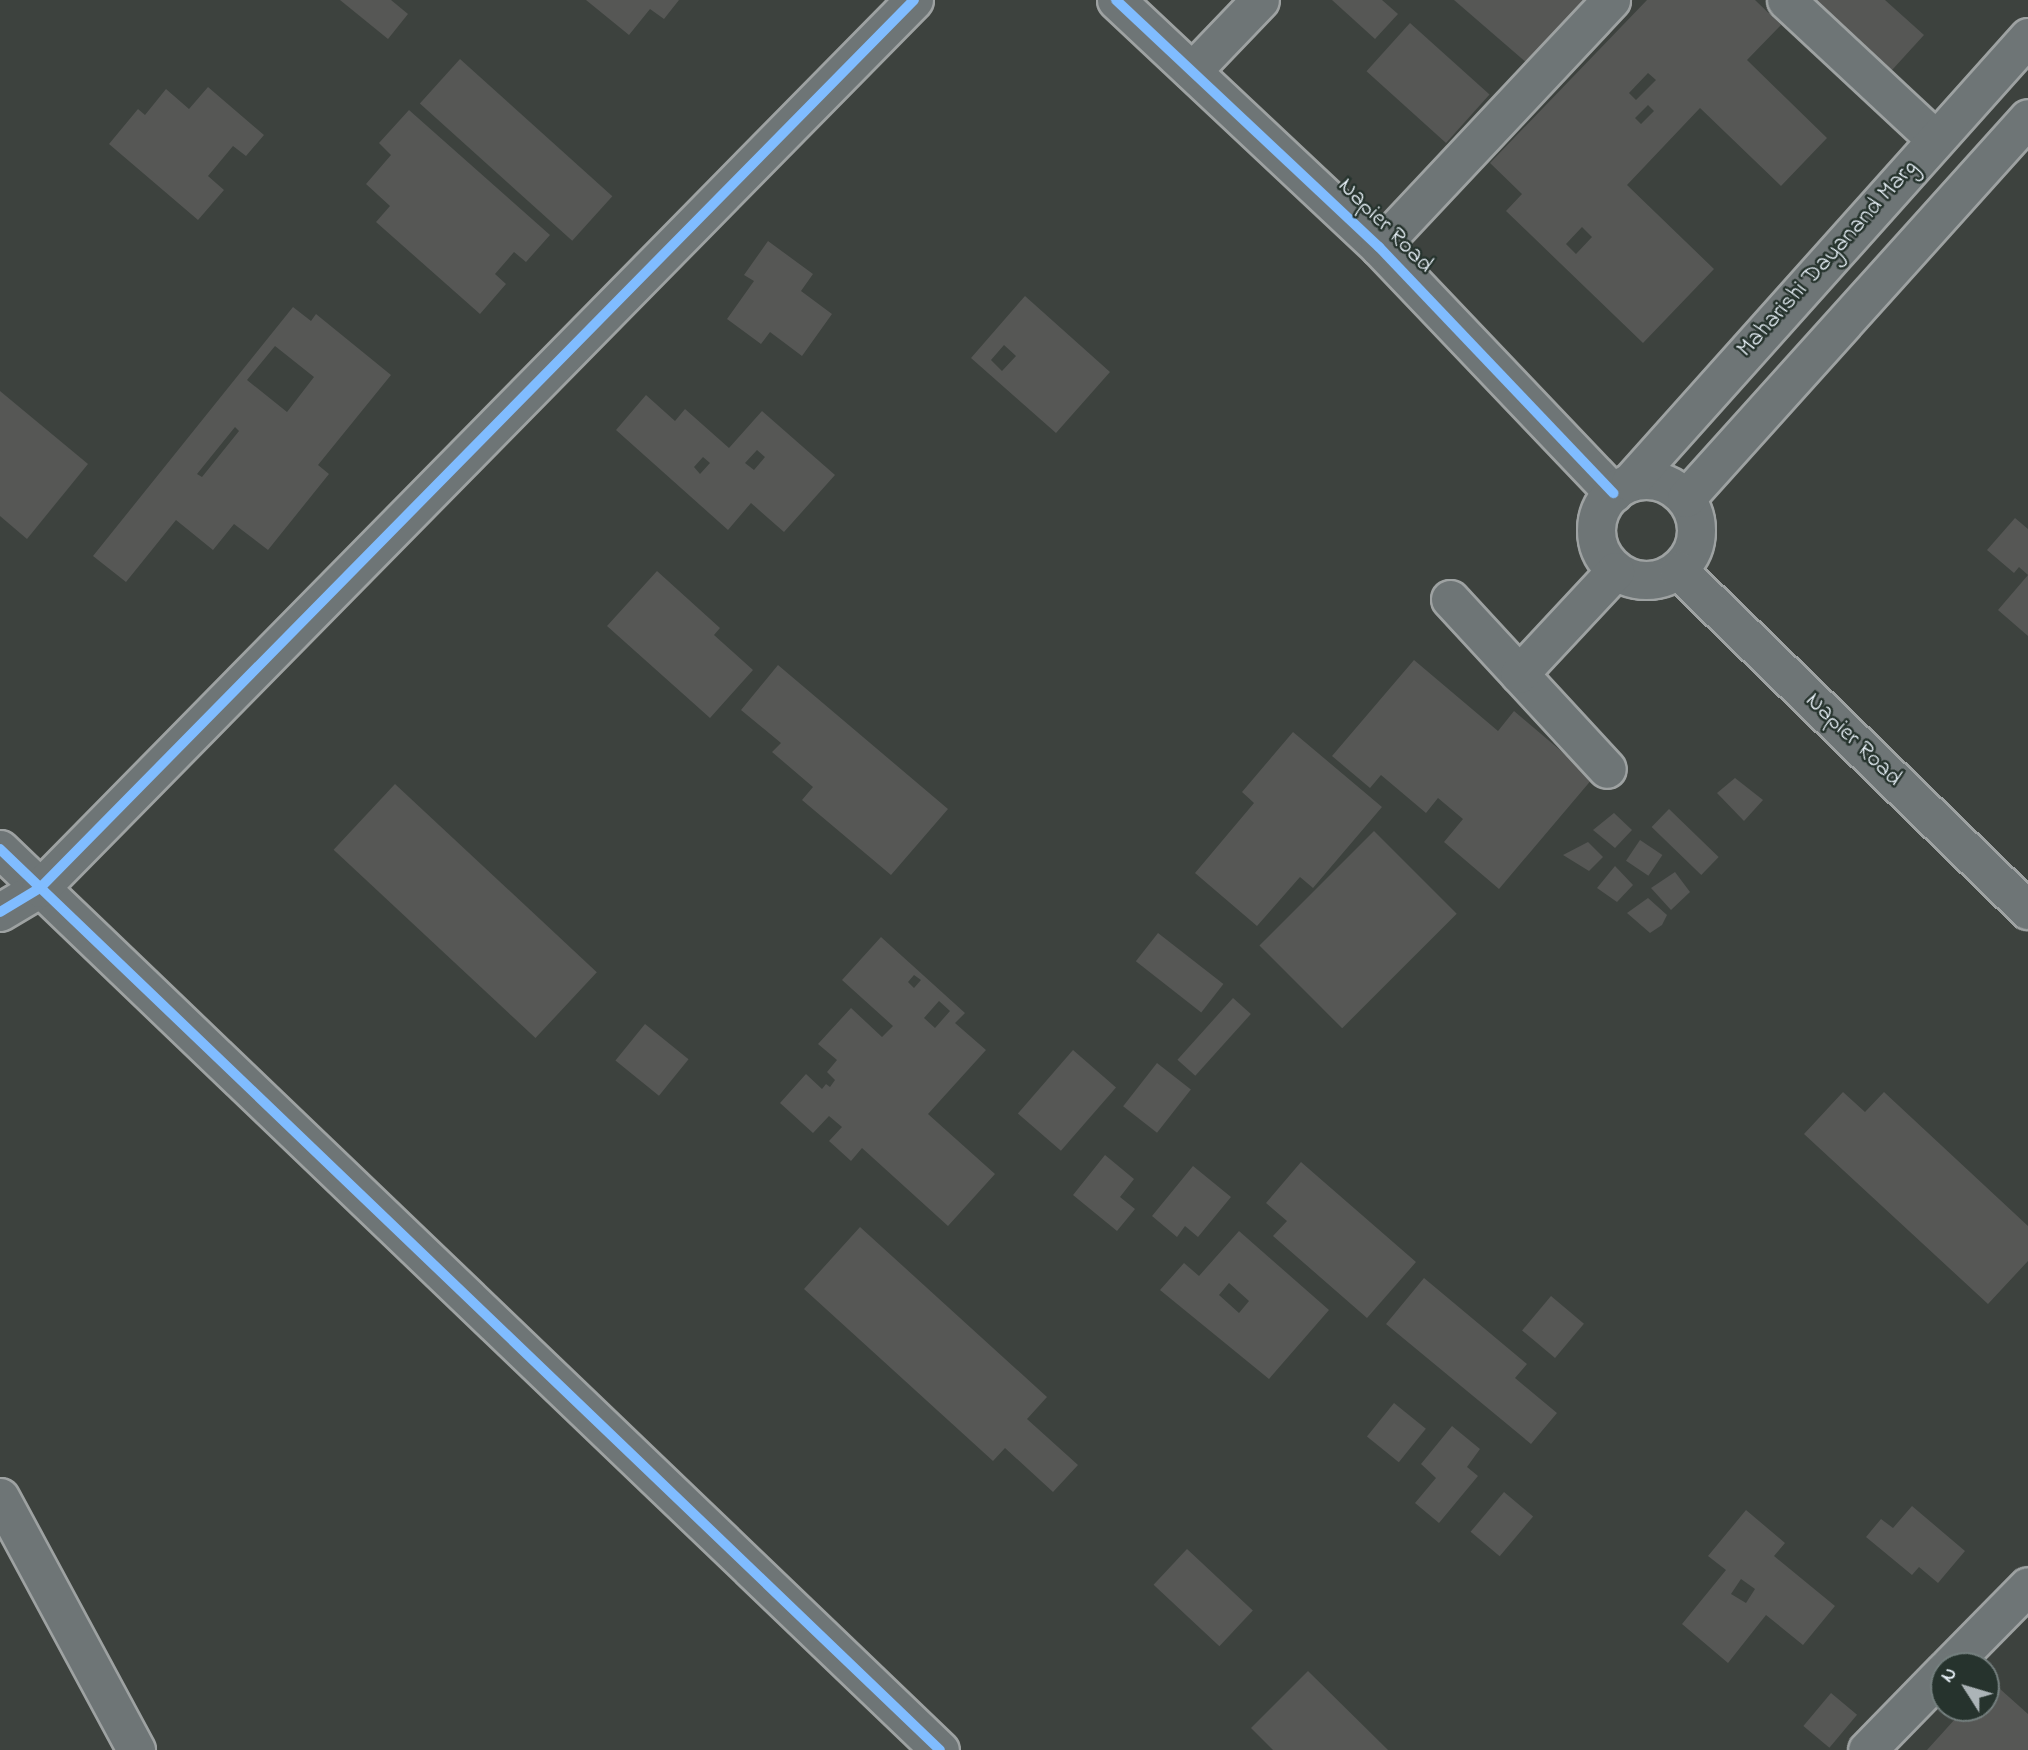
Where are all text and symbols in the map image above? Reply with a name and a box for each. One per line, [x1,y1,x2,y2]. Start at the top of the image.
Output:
street label: Maharishi Dayanand Marg [1732,154,1924,364]
street label: Napier Road [1331,172,1439,280]
street label: Napier Road [1799,687,1907,793]
north arrow [1930,1652,2000,1722]
text: N [1935,1662,1964,1689]

